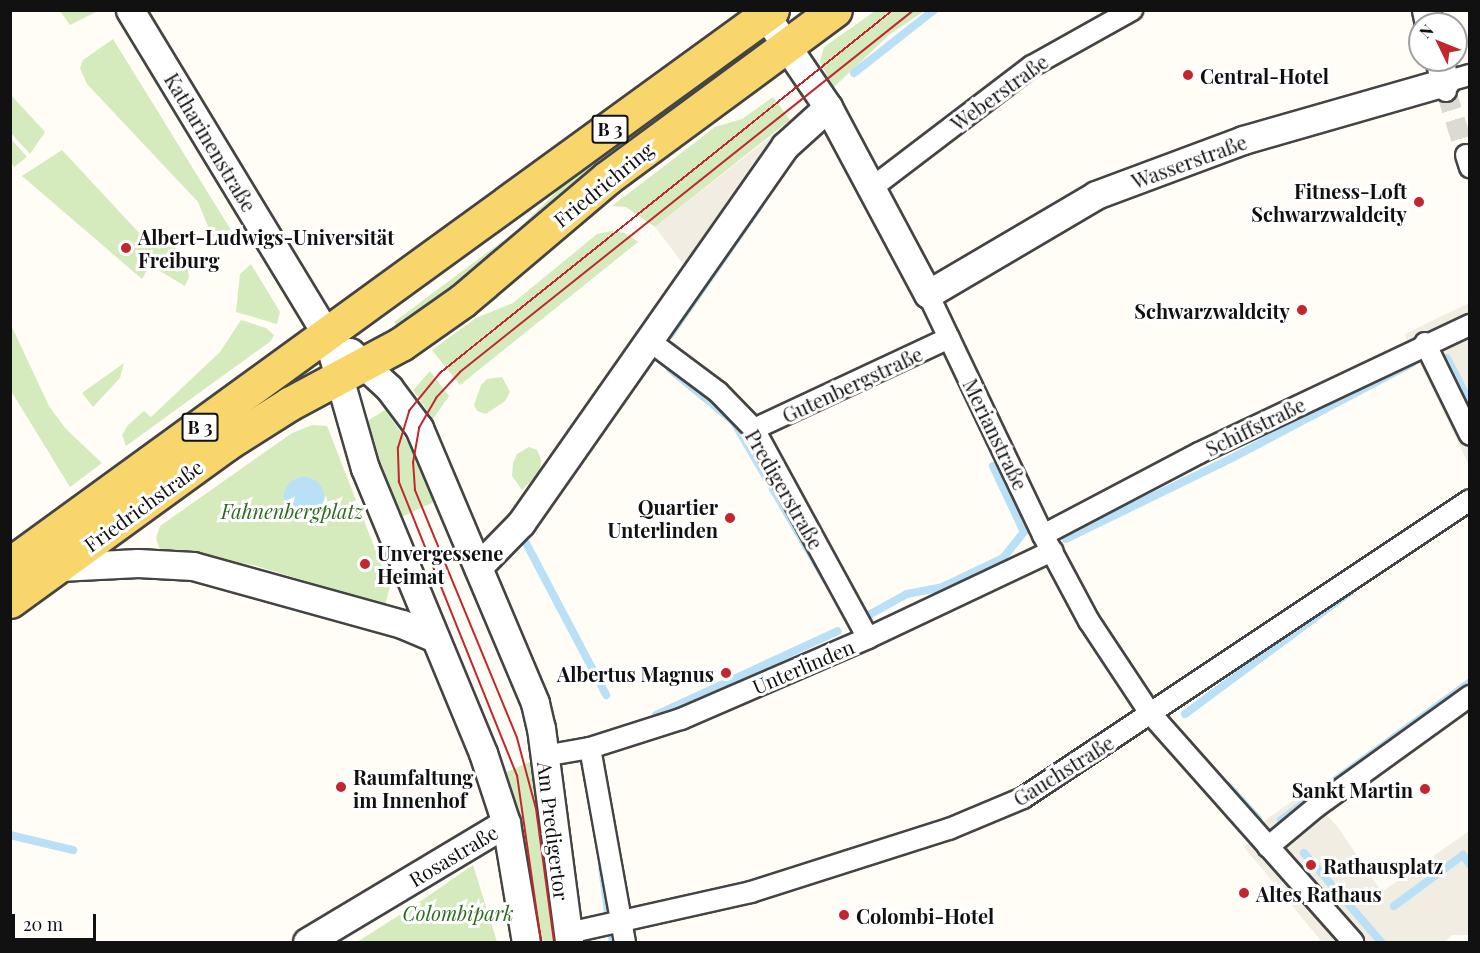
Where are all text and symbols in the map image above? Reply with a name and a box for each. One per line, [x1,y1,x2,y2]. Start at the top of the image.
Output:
north arrow [1408,12,1468,72]
text: N [1414,19,1438,42]
street label: Weberstraße [946,49,1052,135]
place label: Central-Hotel [1200,63,1329,87]
street label: Katharinenstraße [160,68,262,216]
marker: Central-Hotel [1181,68,1195,82]
road number: B 3 [590,114,630,144]
street label: Wasserstraße [1128,129,1250,193]
street label: Friedrichring [548,137,658,231]
place label: Fitness-Loft Schwarzwaldcity [1251,178,1407,225]
marker: Fitness-Loft Schwarzwaldcity [1412,195,1426,209]
place label: Albert-Ludwigs-Universität Freiburg [138,225,394,272]
marker: Albert-Ludwigs-Universität Freiburg [119,241,133,255]
place label: Schwarzwaldcity [1134,298,1290,322]
marker: Schwarzwaldcity [1295,303,1309,317]
street label: Gutenbergstraße [778,341,926,427]
street label: Merianstraße [959,375,1033,493]
street label: Schiffstraße [1201,392,1309,460]
road number: B 3 [180,412,220,442]
street label: Predigerstraße [741,425,829,553]
street label: Friedrichstraße [79,454,207,556]
place label: Quartier Unterlinden [608,494,718,541]
park label: Fahnenbergplatz [221,498,363,522]
marker: Quartier Unterlinden [723,511,737,525]
place label: Unvergessene Heimat [377,540,503,587]
marker: Unvergessene Heimat [358,557,372,571]
street label: Unterlinden [749,634,857,698]
place label: Albertus Magnus [557,661,714,685]
marker: Albertus Magnus [719,666,733,680]
street label: Gauchstraße [1008,730,1118,810]
street label: Am Predigertor [534,760,574,902]
place label: Raumfaltung im Innenhof [353,764,473,811]
place label: Sankt Martin [1292,777,1413,801]
marker: Raumfaltung im Innenhof [334,780,348,794]
marker: Sankt Martin [1418,782,1432,796]
street label: Rosastraße [404,819,502,891]
place label: Rathausplatz [1323,853,1443,877]
marker: Rathausplatz [1304,858,1318,872]
place label: Altes Rathaus [1256,881,1382,905]
marker: Altes Rathaus [1237,886,1251,900]
park label: Colombipark [402,900,514,924]
scale bar [15,902,99,940]
place label: Colombi-Hotel [856,903,994,927]
marker: Colombi-Hotel [837,908,851,922]
text: 20 m [23,912,63,936]

